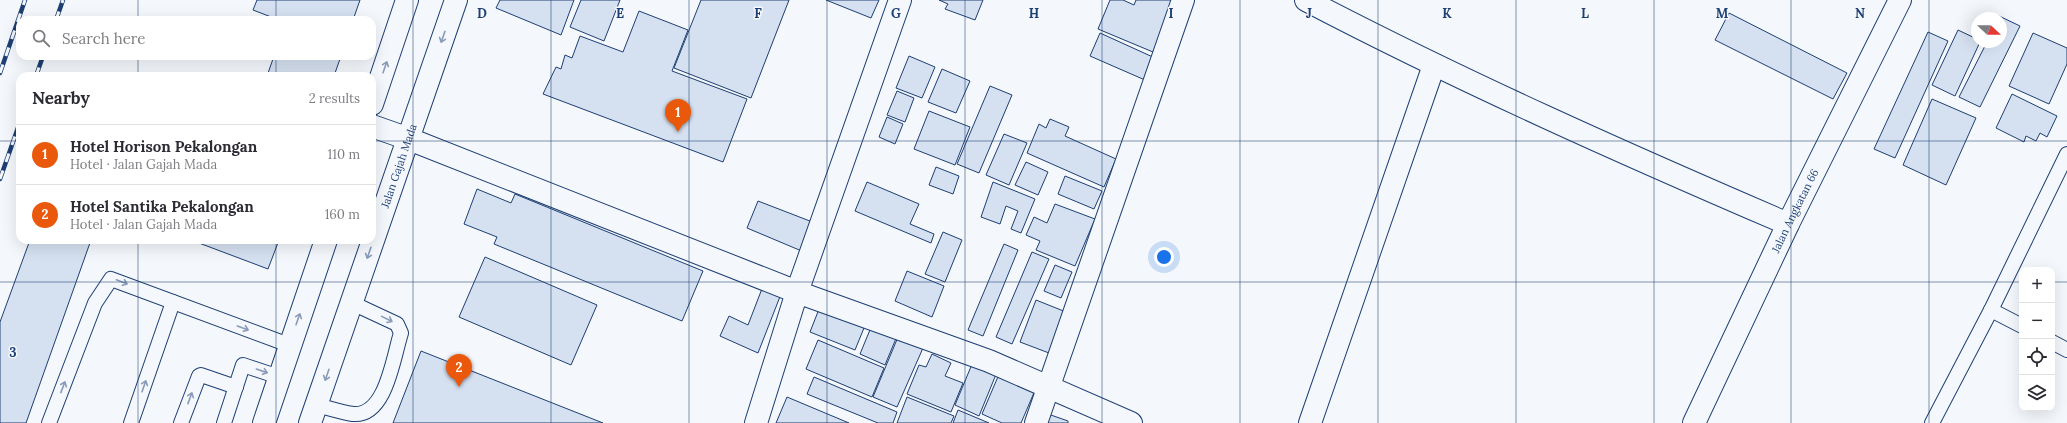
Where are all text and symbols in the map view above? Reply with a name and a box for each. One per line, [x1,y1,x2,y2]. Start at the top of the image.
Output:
text: D [477,5,487,22]
text: E [616,5,624,22]
text: F [754,5,762,22]
text: G [891,5,901,22]
text: H [1029,5,1039,22]
text: I [1168,5,1174,22]
text: J [1306,5,1312,22]
text: K [1442,5,1452,22]
text: L [1581,5,1589,22]
text: M [1716,5,1729,22]
text: N [1855,5,1865,22]
north arrow [1971,12,2007,48]
search box [16,16,376,60]
icon: search [30,27,52,49]
text: Search here [62,29,145,48]
one-way arrow [439,30,446,43]
one-way arrow [381,62,389,74]
text: Nearby [32,87,90,109]
text: 2 results [309,90,360,107]
pin: 1 [665,99,691,132]
street label: Jalan Gajah Mada [377,122,420,211]
text: Hotel Horison Pekalongan [70,137,257,156]
text: 1 [42,146,48,163]
text: 110 m [327,146,360,163]
text: Hotel · Jalan Gajah Mada [70,156,217,173]
street label: Jalan Angkatan 66 [1768,167,1821,256]
text: Hotel Santika Pekalongan [70,197,254,216]
text: 2 [42,206,48,223]
text: 160 m [325,206,360,223]
text: Hotel · Jalan Gajah Mada [70,216,217,233]
one-way arrow [365,246,373,258]
your location [1154,247,1174,267]
map controls [2019,267,2055,411]
button: + [2019,267,2055,303]
one-way arrow [115,278,127,286]
button: − [2019,303,2055,339]
one-way arrow [295,314,303,326]
one-way arrow [381,316,393,323]
one-way arrow [237,325,250,332]
button: locate [2019,339,2055,375]
text: 3 [9,344,17,361]
pin: 2 [446,354,472,387]
one-way arrow [256,368,269,375]
one-way arrow [323,369,330,382]
button: layers [2019,375,2055,411]
one-way arrow [141,380,148,393]
one-way arrow [59,381,67,393]
one-way arrow [187,391,194,404]

